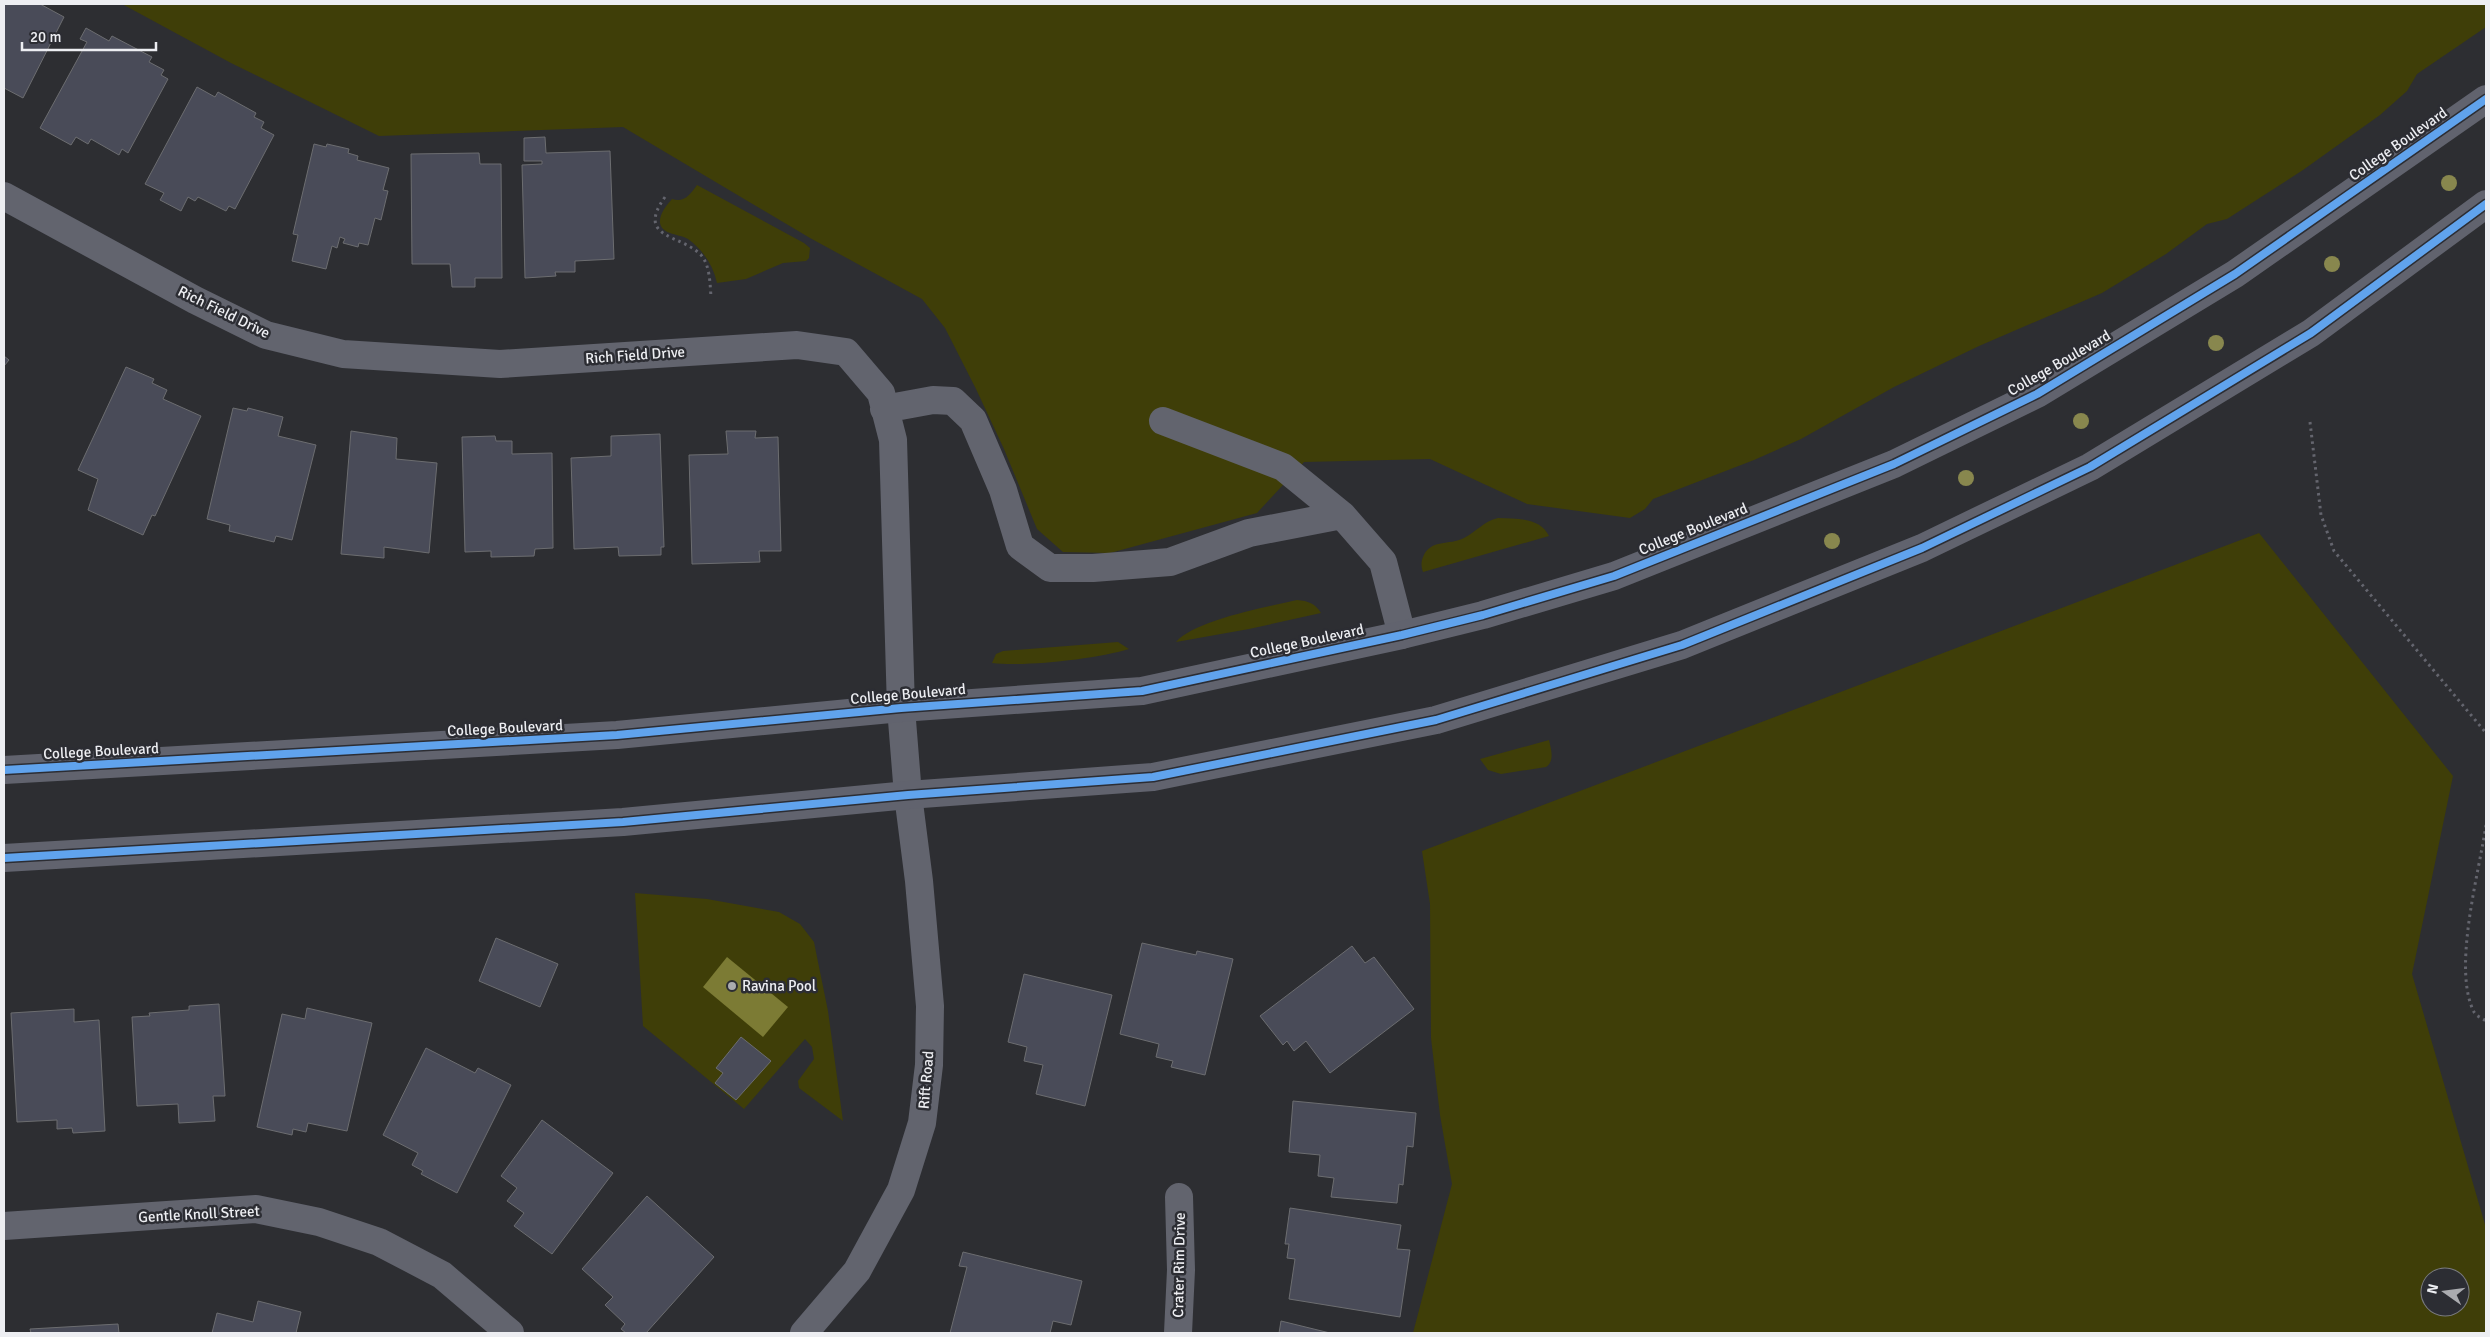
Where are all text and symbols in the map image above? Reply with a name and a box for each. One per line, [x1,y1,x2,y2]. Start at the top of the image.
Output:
scale bar [22,20,156,52]
text: 20 m [30,28,61,46]
street label: College Boulevard [2345,103,2451,185]
street label: Rich Field Drive [175,282,273,342]
street label: College Boulevard [2004,326,2114,400]
street label: Rich Field Drive [584,343,686,367]
street label: College Boulevard [1636,499,1750,559]
street label: College Boulevard [1248,620,1366,662]
street label: College Boulevard [849,680,967,708]
street label: College Boulevard [447,716,563,740]
street label: College Boulevard [43,739,159,763]
place label: Ravina Pool [742,977,816,995]
marker: Ravina Pool [726,980,738,992]
street label: Rift Road [914,1050,938,1110]
street label: Gentle Knoll Street [138,1202,260,1226]
street label: Crater Rim Drive [1169,1212,1189,1318]
north arrow [2420,1267,2470,1317]
text: N [2423,1282,2442,1296]

